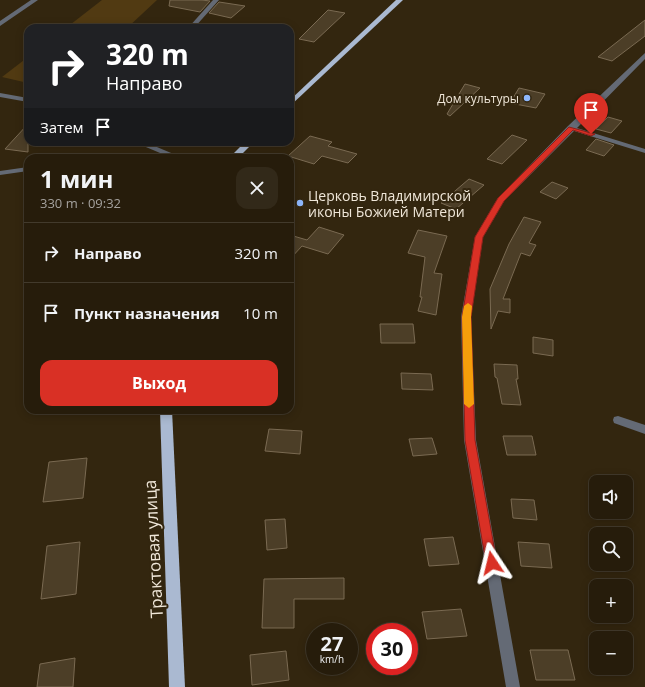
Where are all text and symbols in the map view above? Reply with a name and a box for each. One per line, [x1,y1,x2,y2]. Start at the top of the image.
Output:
text: 320 m [106,35,189,73]
icon: right [40,40,92,92]
text: Направо [106,71,183,95]
place label: Дом культуры [437,90,519,107]
marker: Дом культуры [522,93,532,103]
pin [574,93,608,134]
icon: arrive [580,99,602,121]
icon: arrive [92,116,114,138]
text: Затем [40,117,84,137]
text: 1 мин [40,162,113,195]
button: close [236,167,278,209]
place label: Церковь Владимирской иконы Божией Матери [308,186,471,221]
text: 330 m · 09:32 [40,194,121,212]
marker: Церковь Владимирской иконы Божией Матери [295,198,305,208]
icon: right [40,242,62,264]
text: Направо [74,243,142,263]
text: 320 m [234,243,278,263]
icon: arrive [40,302,62,324]
text: Пункт назначения [74,303,220,323]
text: 10 m [243,303,278,323]
button: Выход [40,360,278,406]
map controls [589,475,633,675]
button: sound [589,475,633,519]
street label: Трактовая улица [138,479,168,619]
button: search [589,527,633,571]
position arrow [471,542,513,584]
button: + [589,579,633,623]
speed limit sign: 30 [366,623,418,675]
text: 27 [321,630,343,657]
button: − [589,631,633,675]
text: km/h [320,652,344,666]

